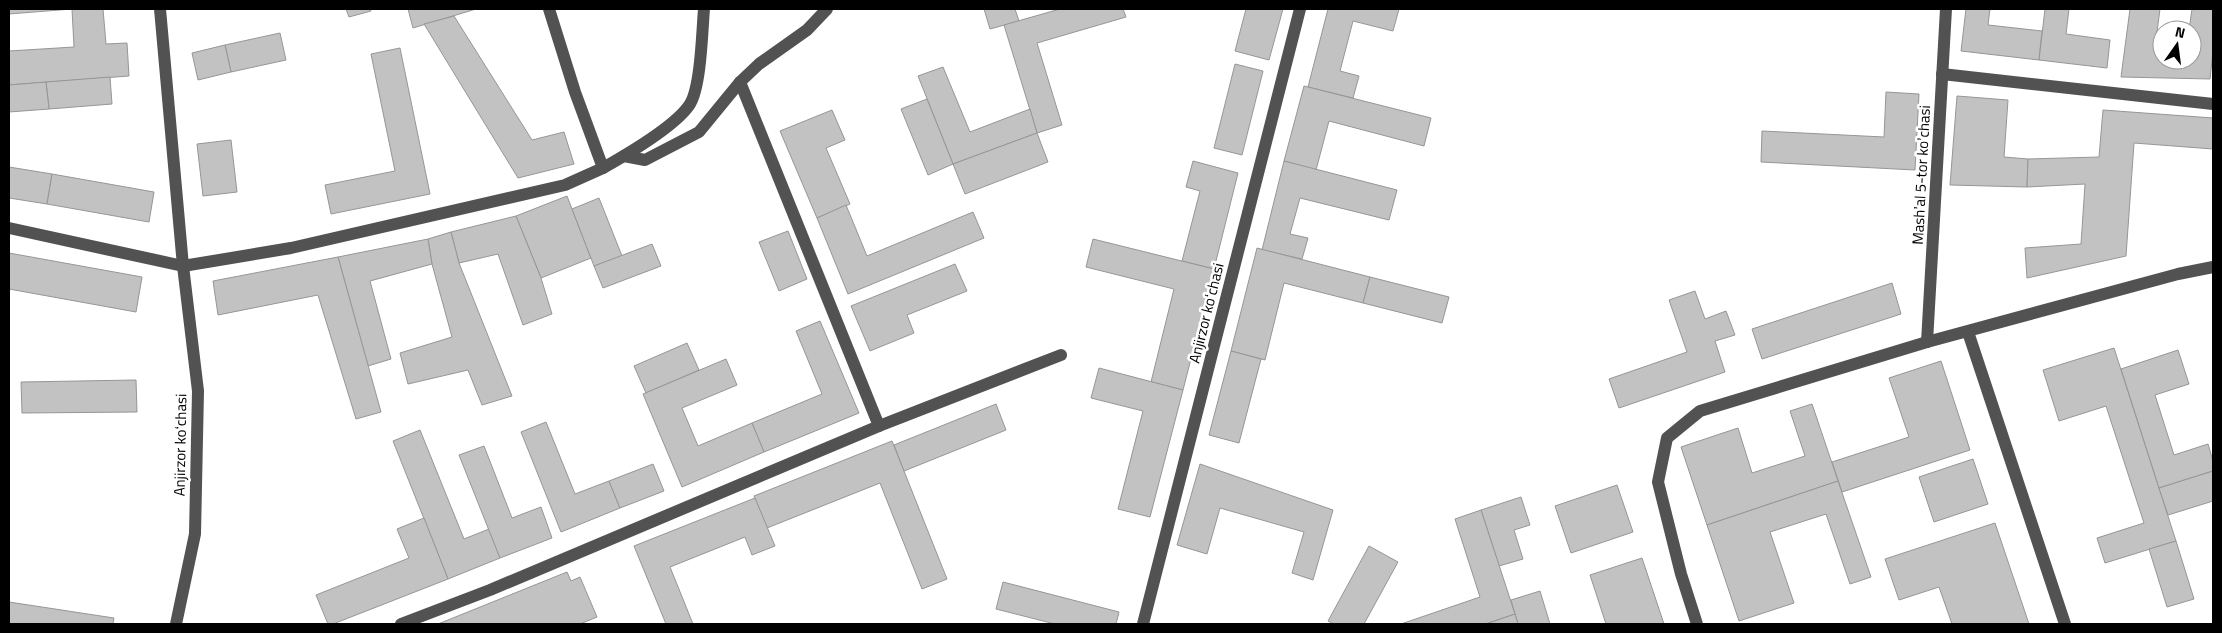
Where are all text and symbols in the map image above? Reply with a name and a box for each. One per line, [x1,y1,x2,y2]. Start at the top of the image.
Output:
north arrow [2152,20,2202,70]
text: N [2173,21,2188,43]
street label: Mashʼal 5-tor koʼchasi [1906,105,1936,245]
street label: Anjirzor koʻchasi [1182,260,1230,366]
street label: Anjirzor koʻchasi [168,394,192,496]

